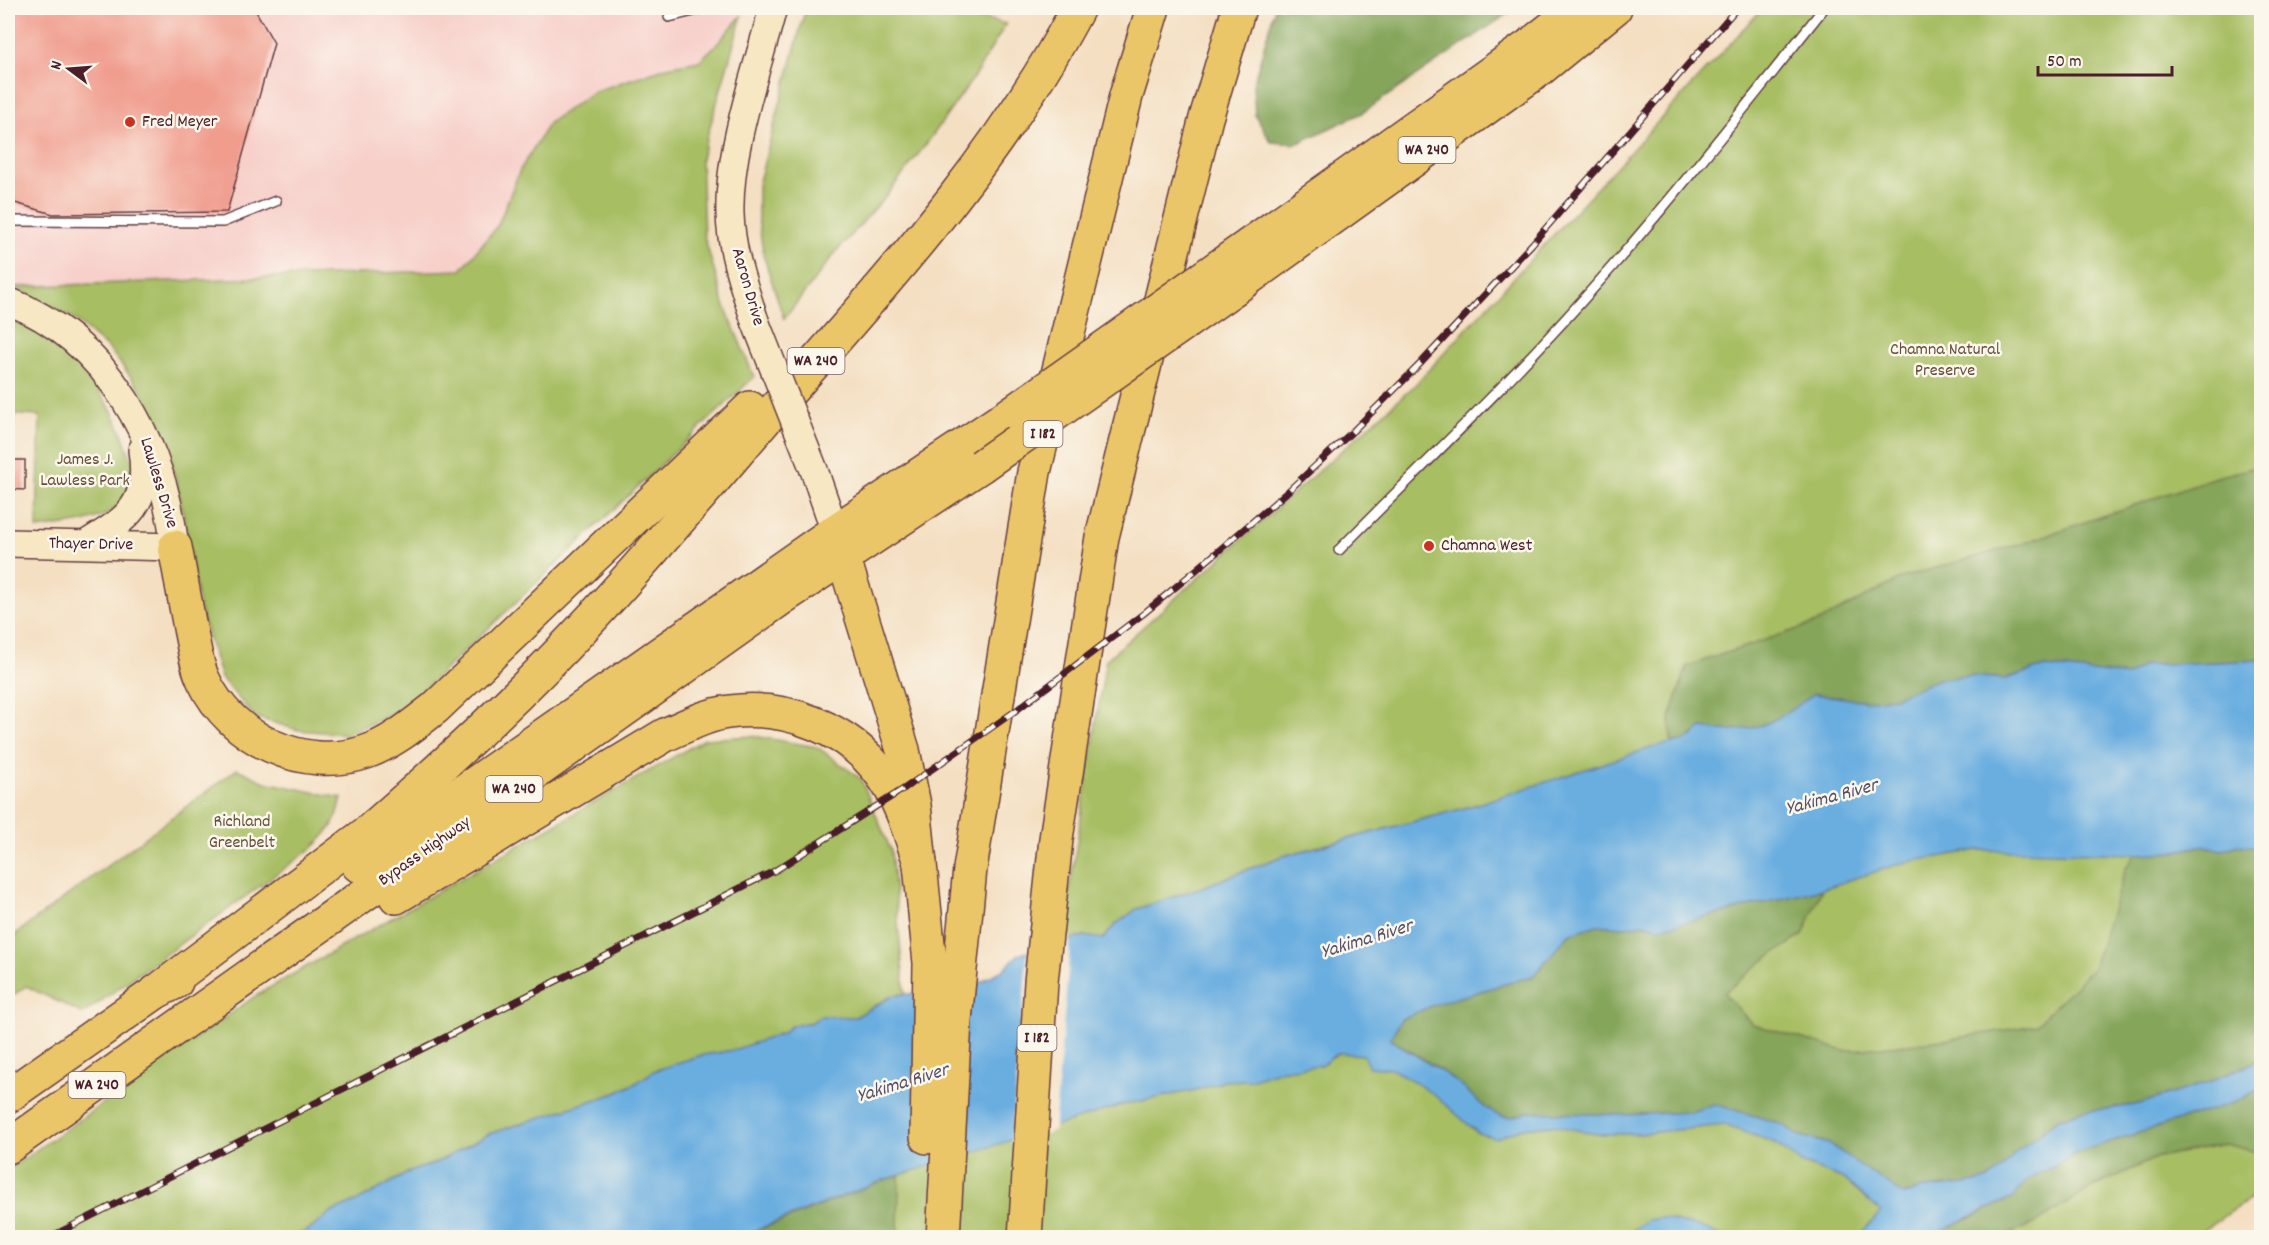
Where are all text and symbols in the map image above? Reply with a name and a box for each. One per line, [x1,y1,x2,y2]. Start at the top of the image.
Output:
north arrow [39,39,99,99]
scale bar [2038,39,2172,77]
text: 50 m [2047,50,2082,75]
text: N [45,58,69,73]
place label: Fred Meyer [142,110,218,135]
marker: Fred Meyer [123,115,137,129]
road number: WA 240 [1398,137,1456,163]
street label: Aaron Drive [724,245,770,329]
park label: Chamna Natural Preserve [1890,338,2001,384]
road number: WA 240 [788,348,844,374]
road number: I 182 [1024,421,1062,447]
street label: Lawless Drive [132,435,184,531]
park label: James J. Lawless Park [40,448,130,494]
street label: Thayer Drive [48,532,134,558]
place label: Chamna West [1441,534,1533,559]
marker: Chamna West [1422,539,1436,553]
water label: Yakima River [1783,772,1884,824]
road number: WA 240 [486,776,542,802]
park label: Richland Greenbelt [209,810,276,856]
street label: Bypass Highway [374,810,477,893]
water label: Yakima River [1318,912,1419,967]
road number: I 182 [1018,1025,1056,1051]
water label: Yakima River [854,1056,955,1111]
road number: WA 240 [68,1072,126,1098]

